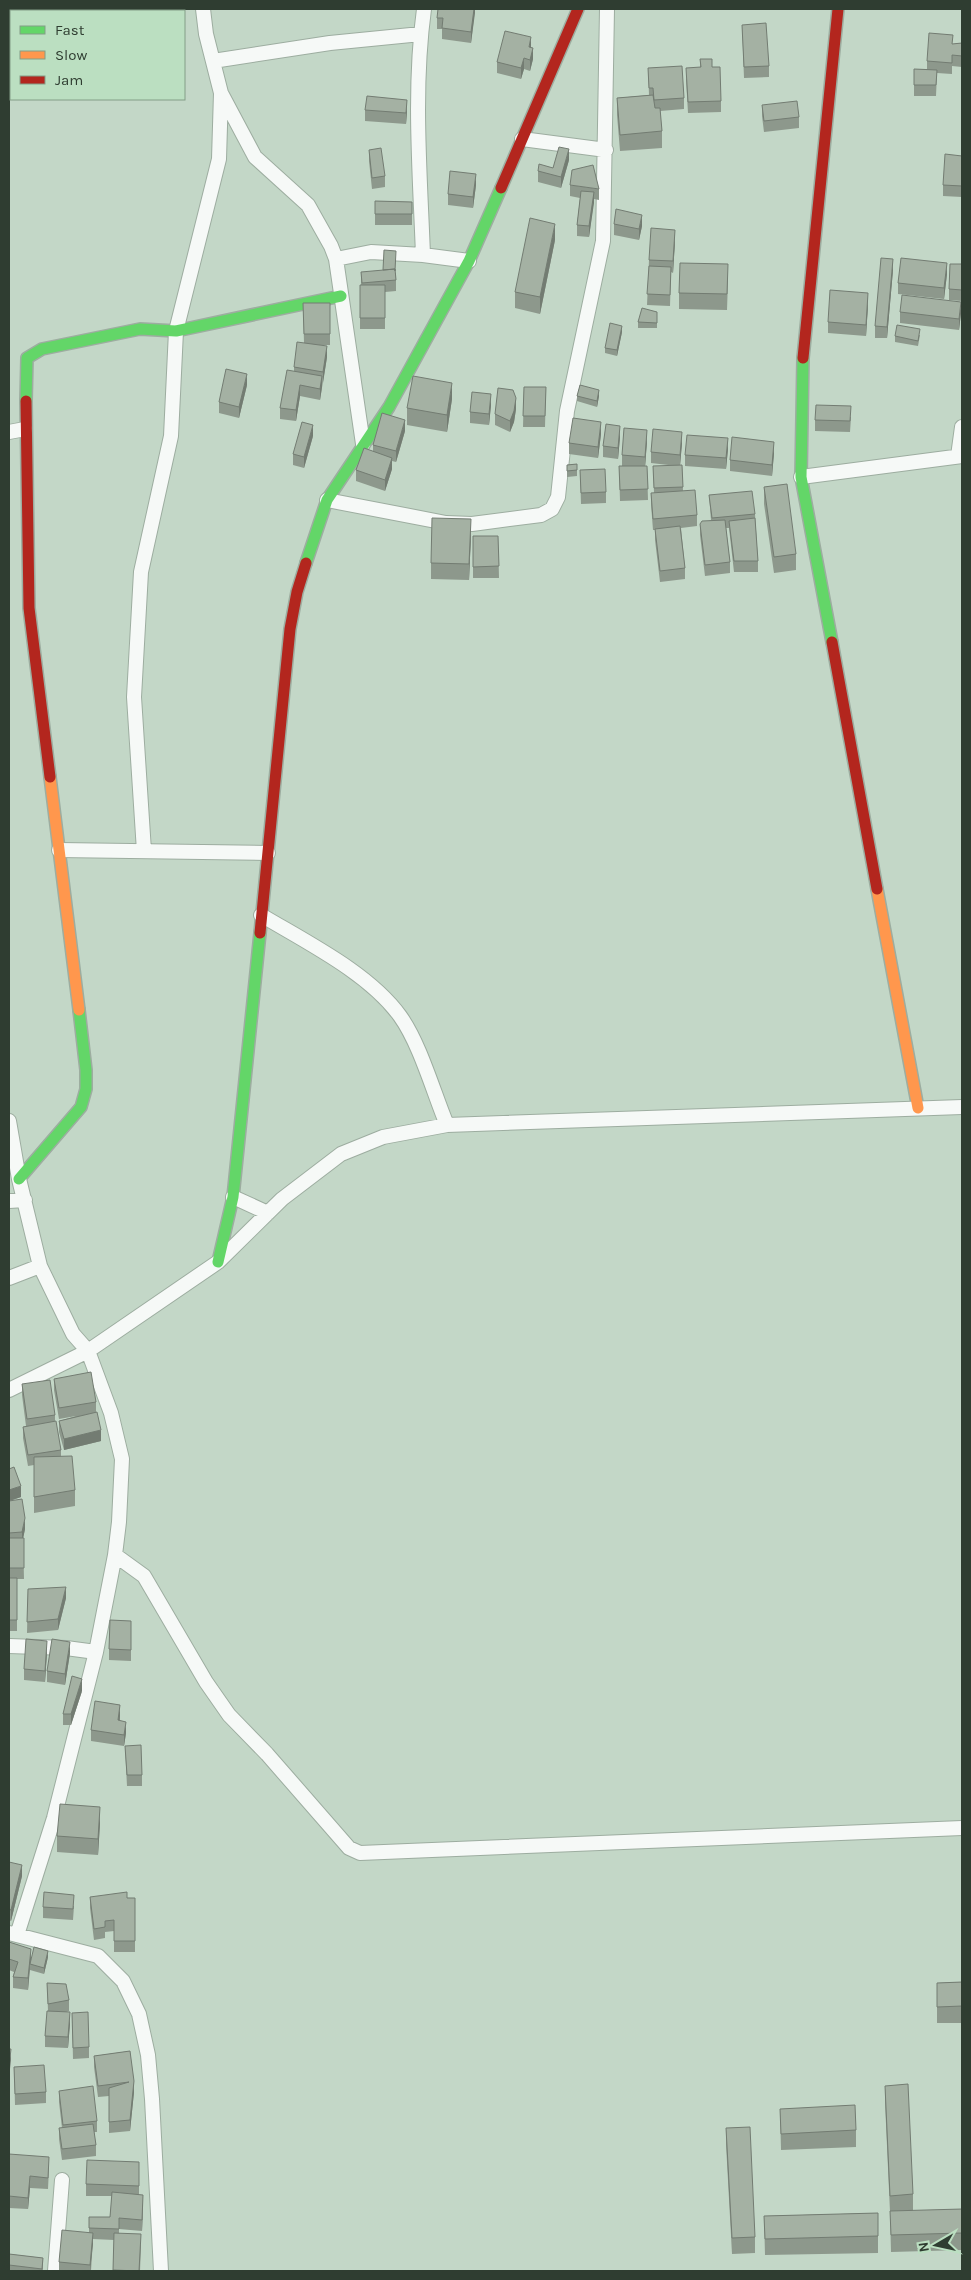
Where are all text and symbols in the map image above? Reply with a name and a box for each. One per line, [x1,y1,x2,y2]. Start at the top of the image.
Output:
legend [10,10,185,100]
text: Fast [55,21,85,39]
text: Slow [55,46,87,64]
text: Jam [55,71,83,89]
north arrow [911,2220,961,2270]
text: N [914,2241,933,2253]

